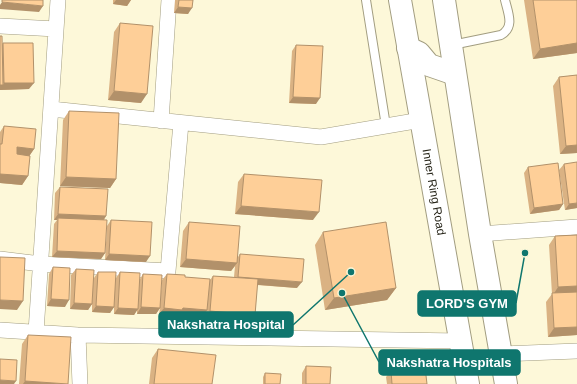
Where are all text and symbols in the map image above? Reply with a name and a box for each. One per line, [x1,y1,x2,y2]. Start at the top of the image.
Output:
street label: Inner Ring Road [419,148,449,236]
callout: LORD'S GYM [418,291,516,316]
text: LORD'S GYM [426,296,508,311]
callout: Nakshatra Hospital [159,312,293,337]
text: Nakshatra Hospital [167,317,285,332]
callout: Nakshatra Hospitals [379,350,520,375]
text: Nakshatra Hospitals [387,355,512,370]

